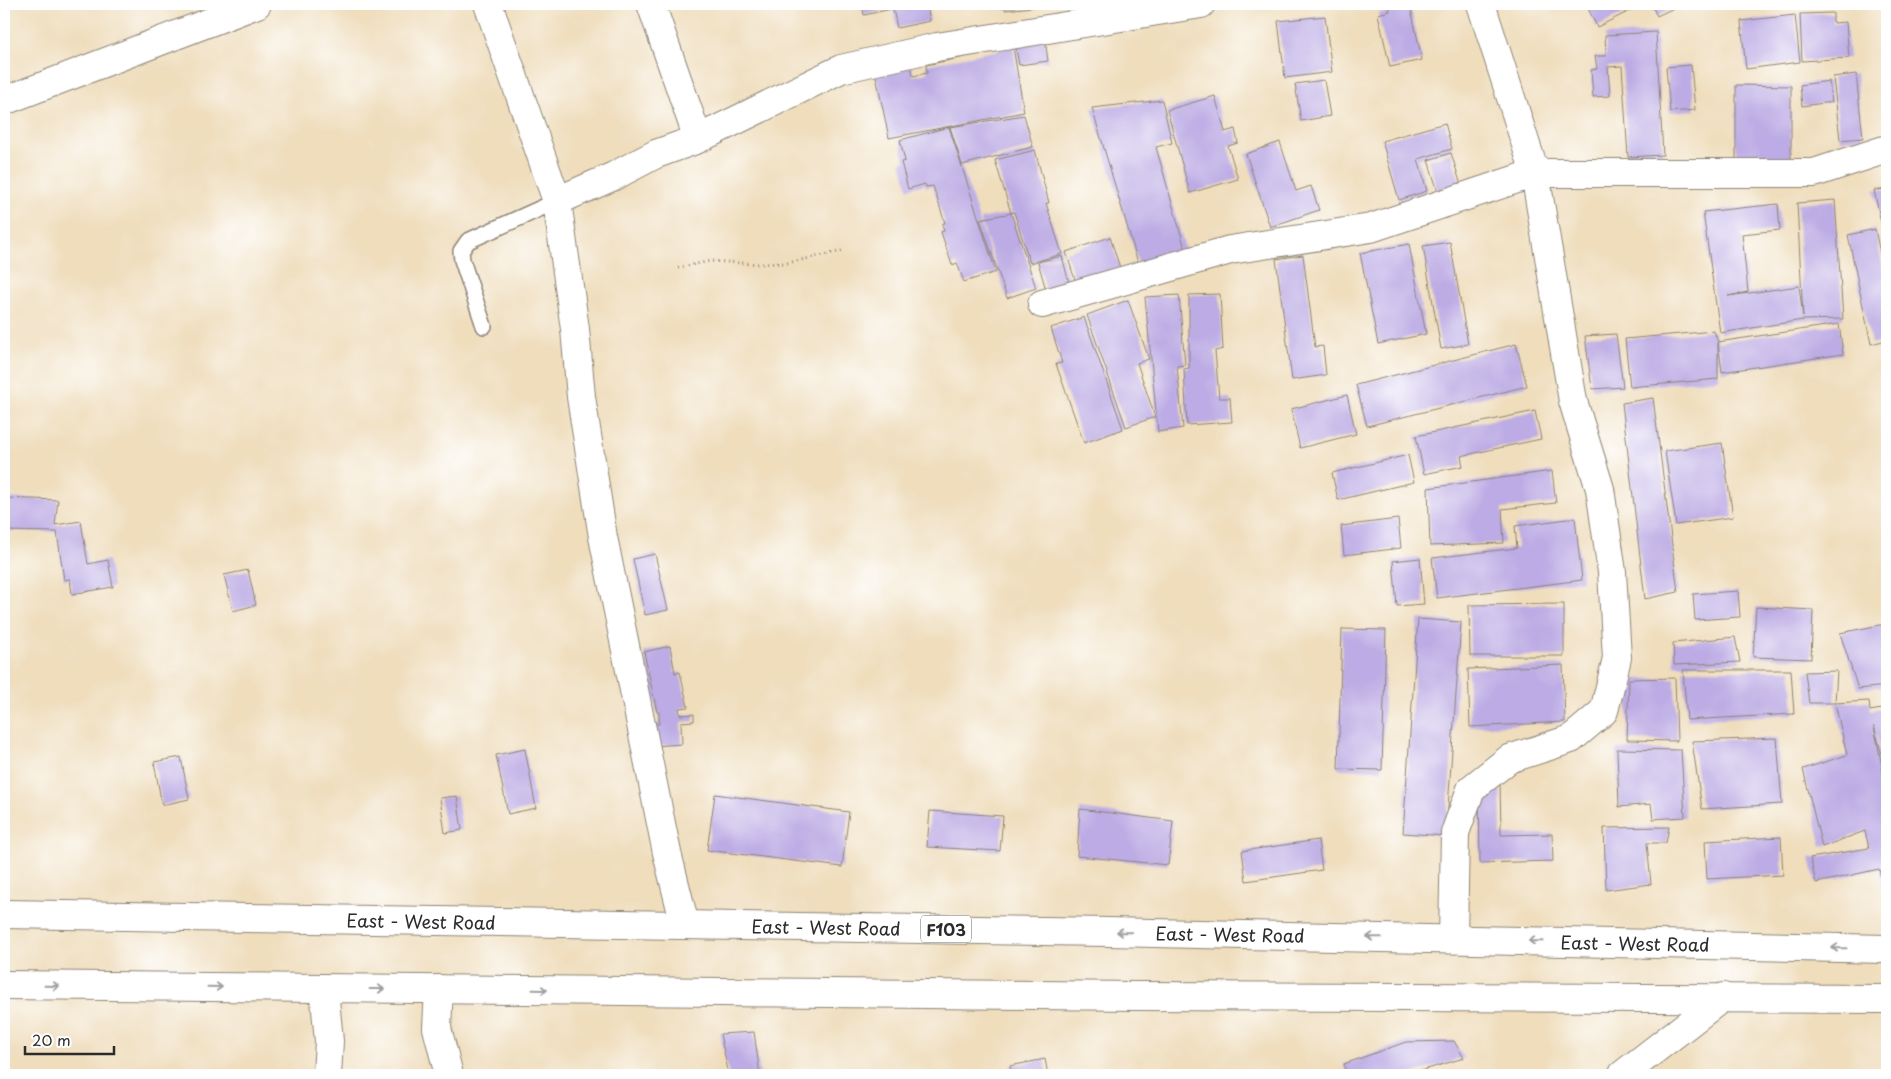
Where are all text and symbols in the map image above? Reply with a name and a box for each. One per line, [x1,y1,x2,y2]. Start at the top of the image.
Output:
street label: East - West Road [346,906,496,936]
street label: East - West Road [751,912,901,942]
road number: F103 [921,916,971,942]
street label: East - West Road [1155,919,1305,949]
one-way arrow [1116,928,1132,937]
street label: East - West Road [1560,928,1710,958]
one-way arrow [1366,932,1382,942]
one-way arrow [1528,936,1544,946]
one-way arrow [1831,943,1847,953]
one-way arrow [44,981,60,991]
one-way arrow [207,983,223,992]
one-way arrow [369,984,385,994]
one-way arrow [532,985,548,995]
scale bar [25,1024,114,1056]
text: 20 m [32,1028,71,1051]

